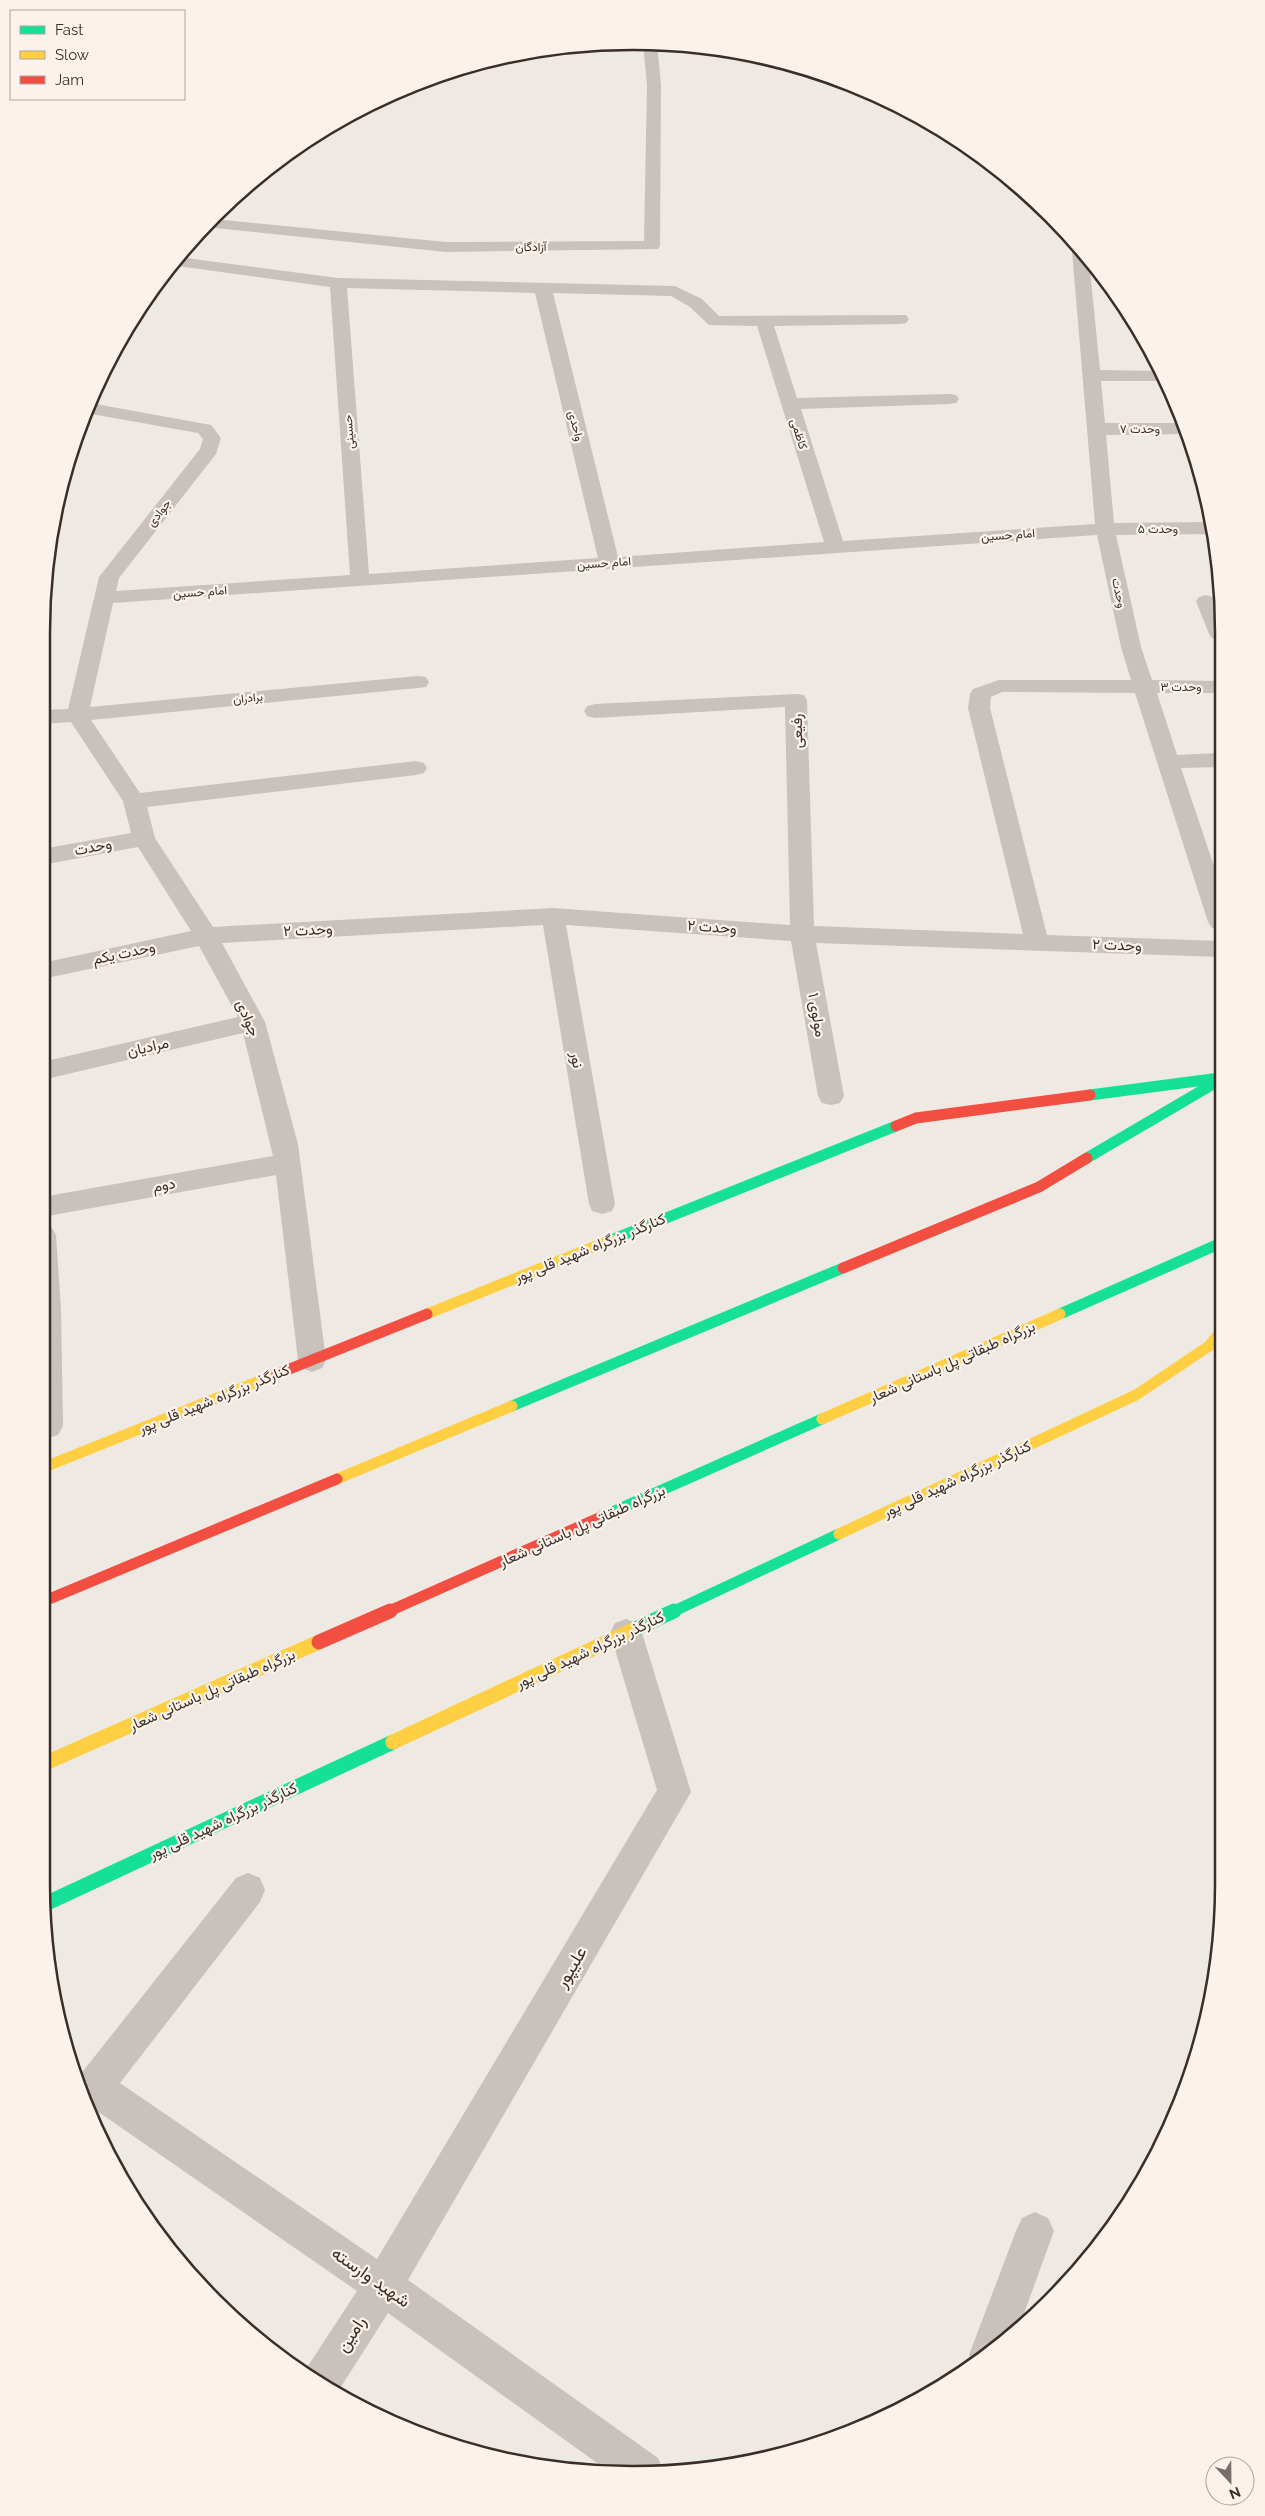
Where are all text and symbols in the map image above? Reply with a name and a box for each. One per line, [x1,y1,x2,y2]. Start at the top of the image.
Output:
legend [10,10,185,100]
text: Fast [55,21,83,39]
text: Slow [55,46,89,64]
text: Jam [55,71,84,89]
street label: آزادگان [515,240,548,255]
street label: واحدی [564,409,587,443]
street label: حسینی [341,414,358,450]
street label: کاظمی [787,417,810,451]
street label: وحدت ۷ [1120,422,1160,437]
street label: جوادی [144,497,175,530]
street label: وحدت ۵ [1138,522,1178,537]
street label: امام حسین [981,526,1036,545]
street label: امام حسین [577,554,632,573]
street label: وحدت [1108,577,1129,609]
street label: امام حسین [173,583,228,602]
street label: وحدت ۳ [1160,680,1202,695]
street label: برادران [232,689,264,708]
street label: رفیعی [788,713,807,749]
street label: وحدت [73,835,113,859]
street label: وحدت ۲ [687,916,737,938]
street label: وحدت ۲ [283,920,333,940]
street label: وحدت ۲ [1092,935,1142,955]
street label: وحدت یکم [91,938,157,969]
street label: مولوی ۱ [803,992,830,1039]
street label: جوادی [231,997,264,1039]
street label: مرادیان [125,1033,171,1061]
street label: نور [567,1050,587,1069]
street label: دوم [151,1174,177,1197]
street label: کنارگذر بزرگراه شهید قلی پور [511,1209,669,1288]
street label: بزرگراه طبقاتی پل باستانی شعار [865,1317,1038,1408]
street label: کنارگذر بزرگراه شهید قلی پور [135,1360,293,1439]
street label: کنارگذر بزرگراه شهید قلی پور [879,1437,1035,1523]
street label: بزرگراه طبقاتی پل باستانی شعار [495,1481,668,1572]
street label: کنارگذر بزرگراه شهید قلی پور [512,1608,668,1694]
street label: بزرگراه طبقاتی پل باستانی شعار [125,1645,298,1736]
street label: کنارگذر بزرگراه شهید قلی پور [145,1779,301,1865]
street label: علیپور [550,1943,593,1993]
street label: شهید وارسته [327,2242,415,2312]
street label: رامین [331,2312,371,2356]
north arrow [1205,2456,1255,2506]
text: N [1227,2484,1243,2502]

